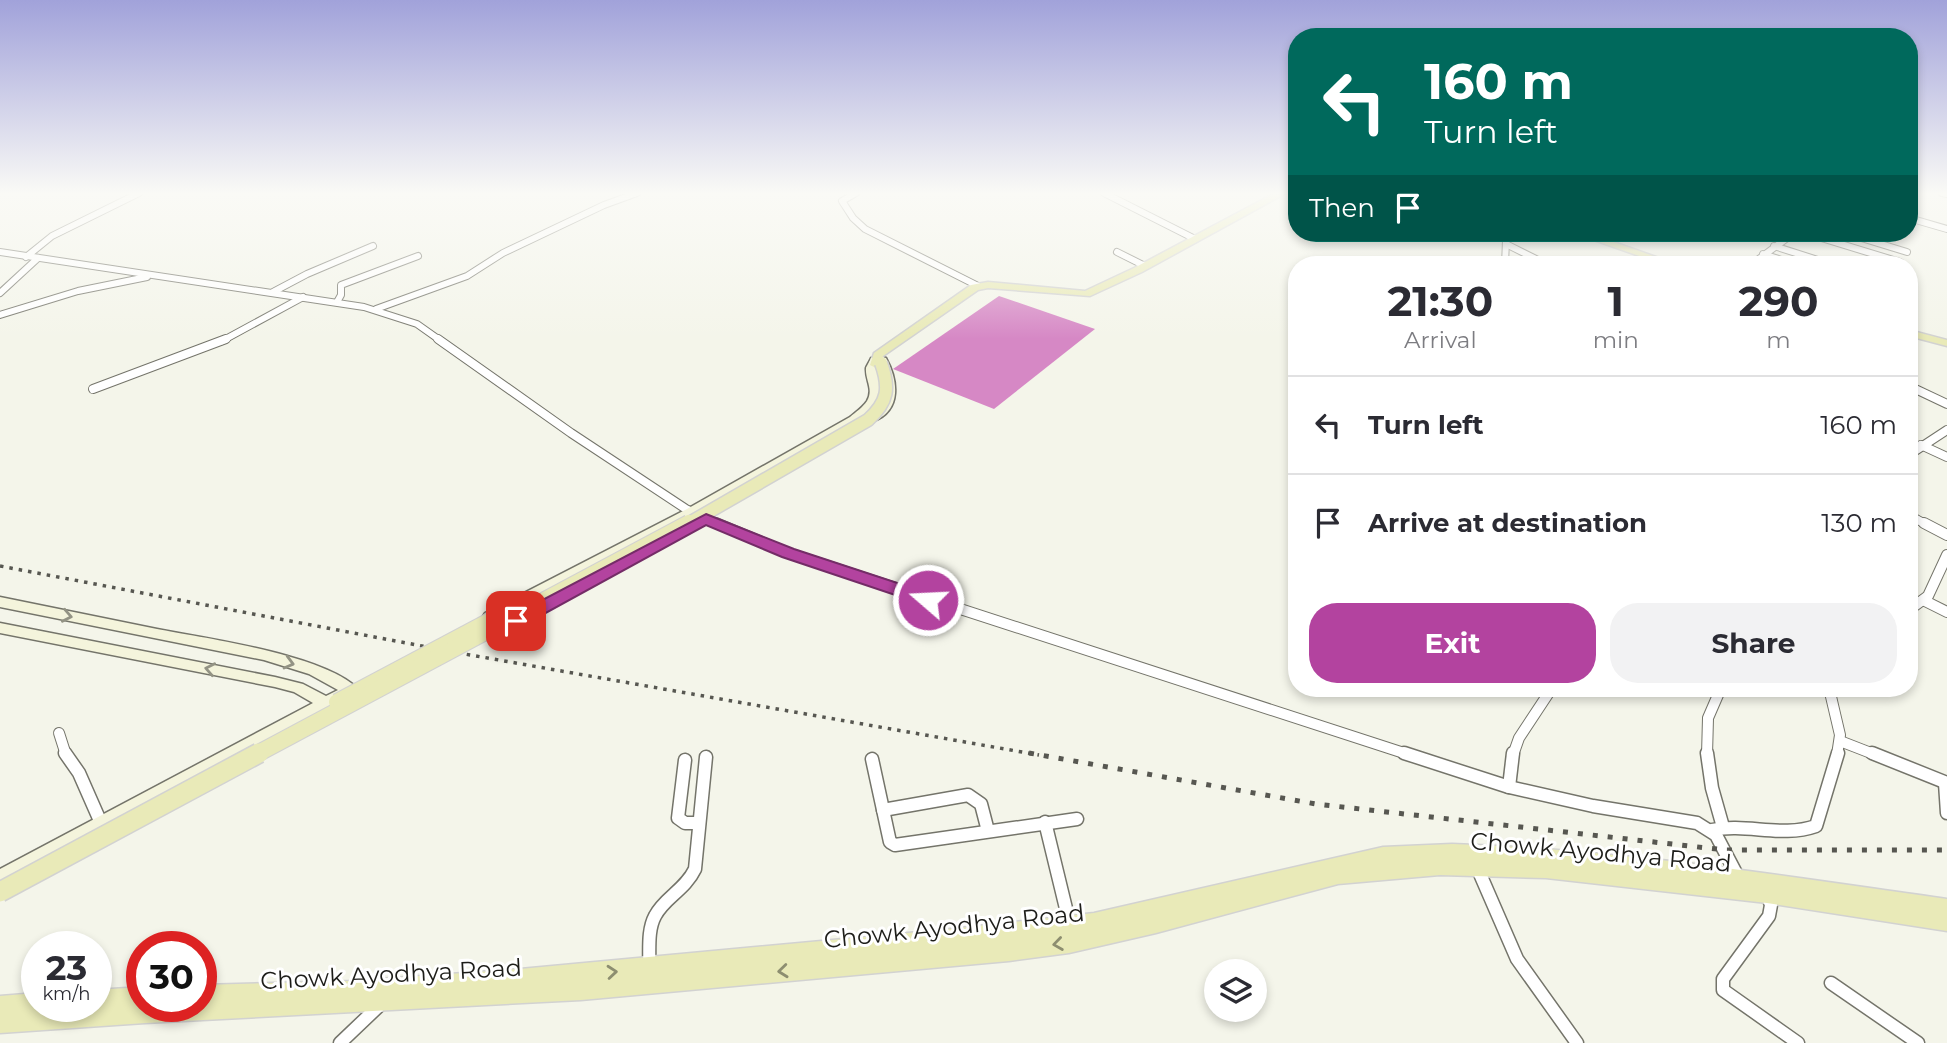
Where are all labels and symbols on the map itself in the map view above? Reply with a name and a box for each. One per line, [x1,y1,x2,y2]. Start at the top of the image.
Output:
position arrow [891,563,965,637]
pin [486,591,546,651]
one-way arrow [61,607,73,622]
one-way arrow [283,655,295,669]
one-way arrow [204,663,216,678]
street label: Chowk Ayodhya Road [1469,826,1733,878]
street label: Chowk Ayodhya Road [822,898,1086,954]
speed limit sign: 30 [126,931,217,1022]
one-way arrow [1052,936,1064,951]
street label: Chowk Ayodhya Road [260,953,522,995]
one-way arrow [777,964,789,979]
one-way arrow [607,965,618,980]

